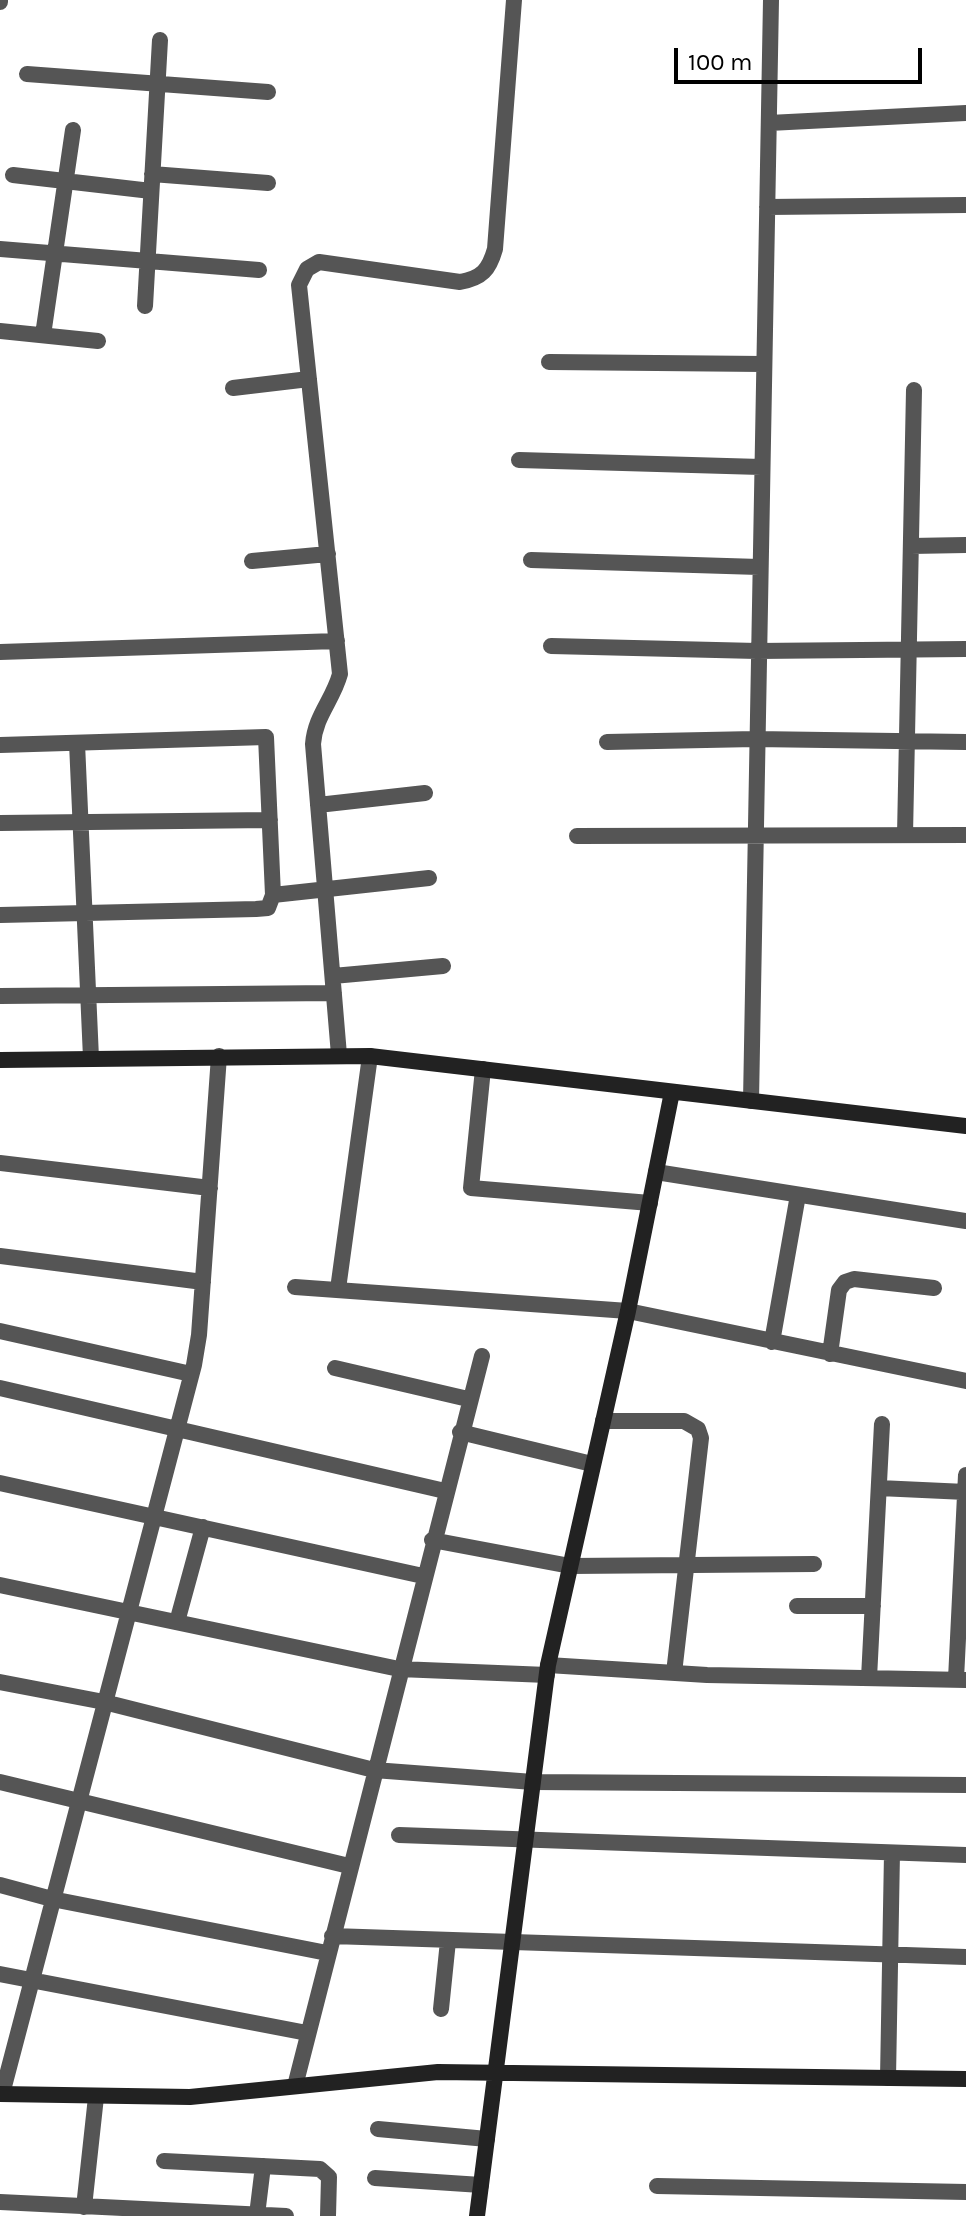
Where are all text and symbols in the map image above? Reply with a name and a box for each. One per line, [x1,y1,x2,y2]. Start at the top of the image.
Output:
scale bar [678,32,926,82]
text: 100 m [688,48,753,76]

